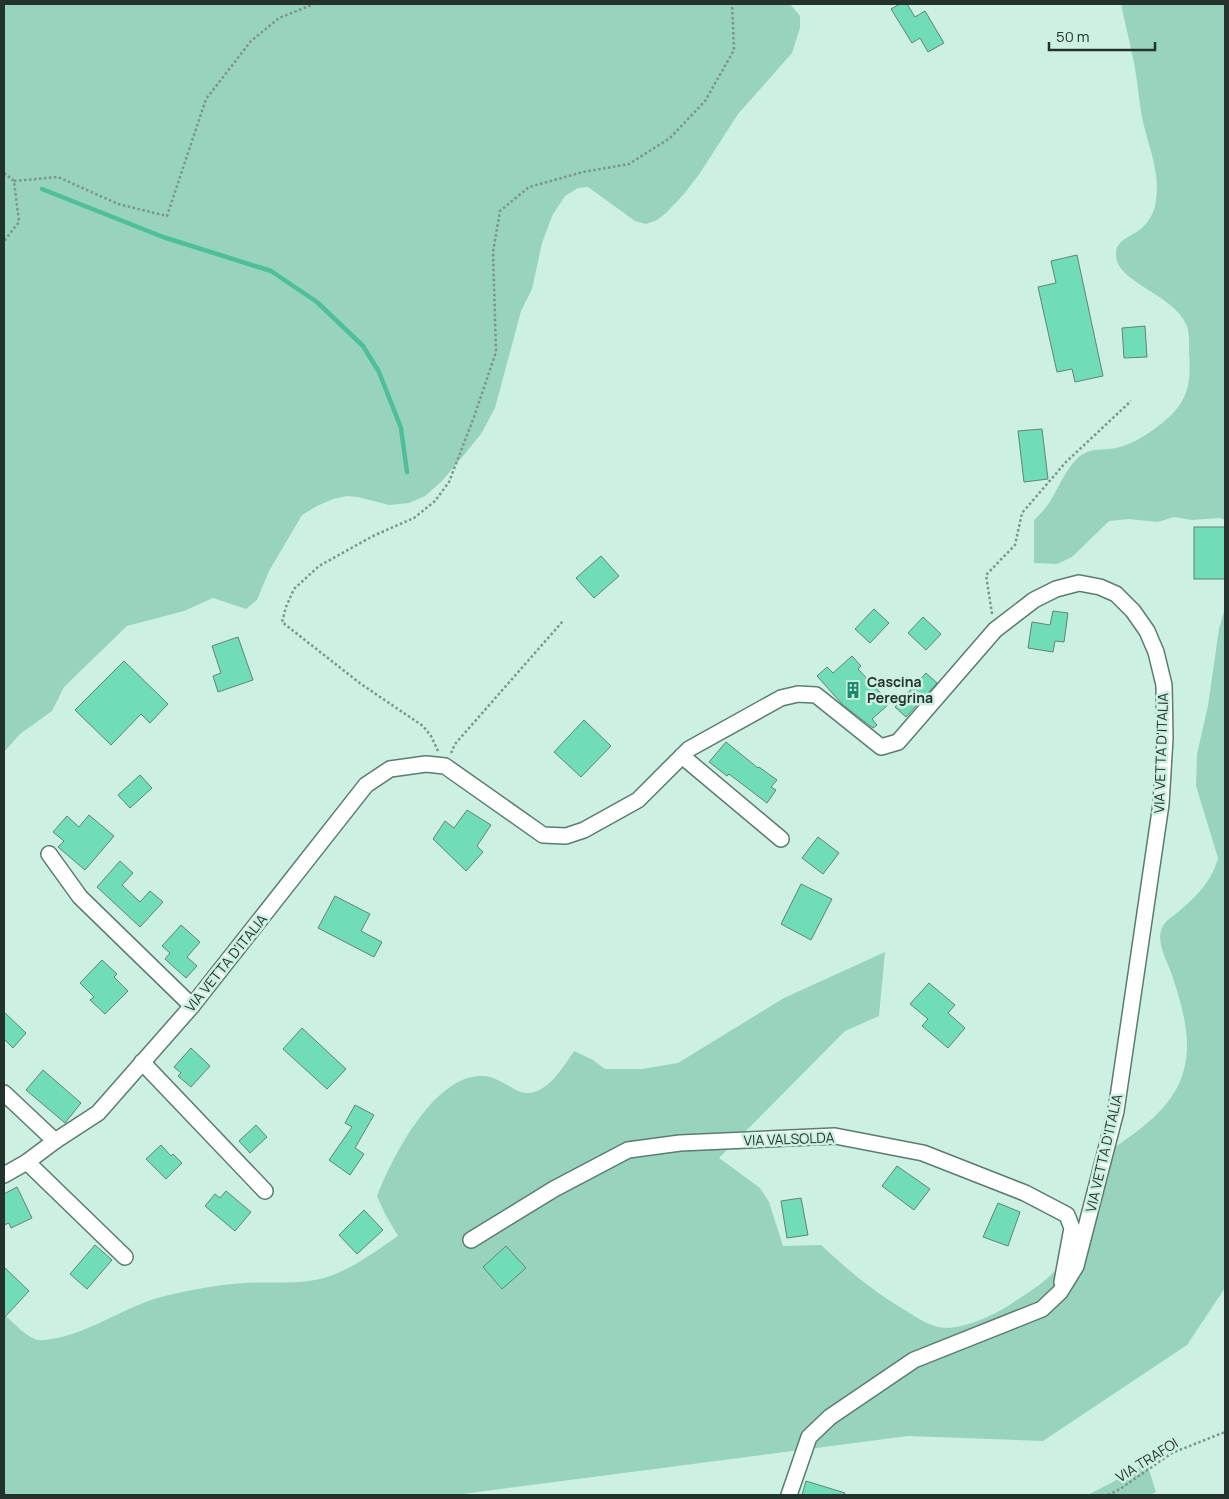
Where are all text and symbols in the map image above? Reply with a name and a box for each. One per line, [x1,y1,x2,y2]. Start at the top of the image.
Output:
scale bar [1049,20,1155,52]
text: 50 m [1056,26,1090,47]
place label: Cascina Peregrina [867,672,933,707]
building icon: Cascina Peregrina [843,680,863,700]
street label: VIA VETTA D'ITALIA [1149,692,1172,814]
street label: VIA VETTA D'ITALIA [180,910,271,1016]
street label: VIA VETTA D'ITALIA [1081,1092,1126,1214]
street label: VIA VALSOLDA [743,1127,835,1150]
street label: VIA TRAFOI [1112,1433,1181,1486]

